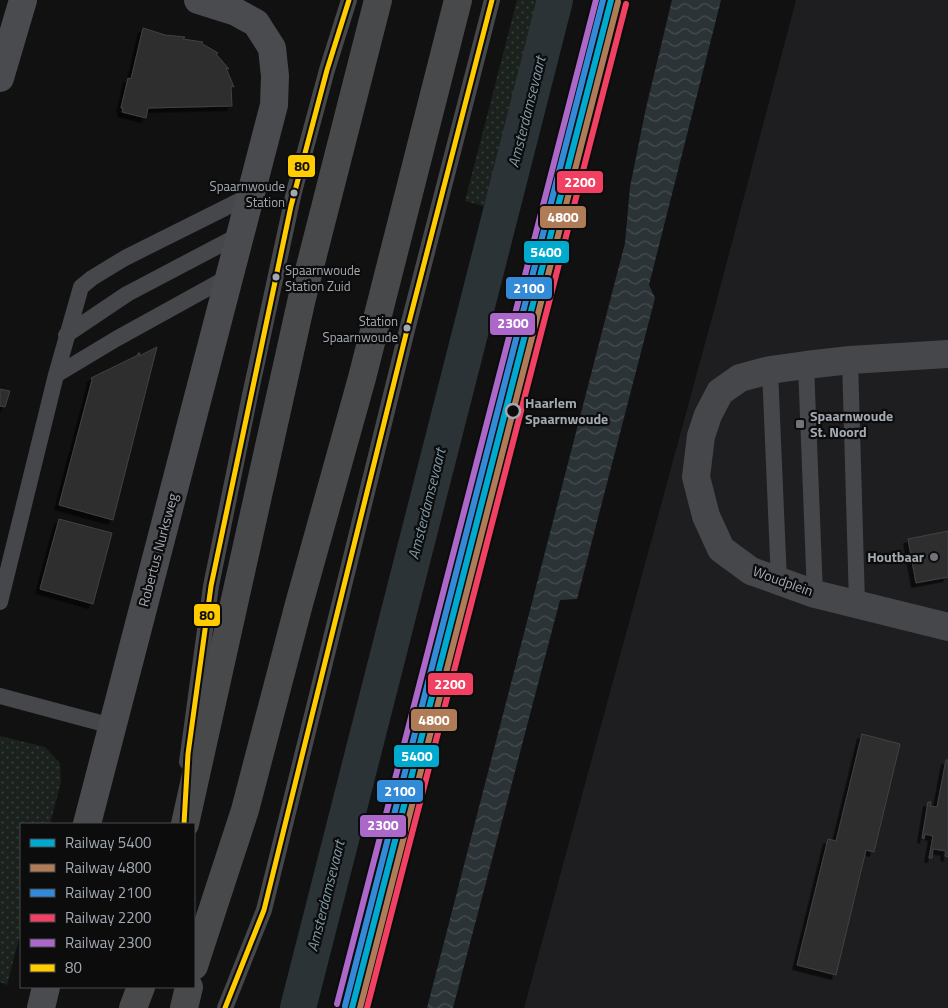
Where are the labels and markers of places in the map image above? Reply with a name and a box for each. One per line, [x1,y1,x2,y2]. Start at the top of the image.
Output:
place label: Spaarnwoude Station [210,176,285,212]
marker: Spaarnwoude Station [289,188,299,198]
place label: Spaarnwoude Station Zuid [285,260,360,296]
marker: Spaarnwoude Station Zuid [271,272,281,282]
place label: Station Spaarnwoude [323,311,398,347]
marker: Station Spaarnwoude [402,323,412,333]
place label: Haarlem Spaarnwoude [525,392,608,429]
marker: Haarlem Spaarnwoude [505,403,521,419]
place label: Spaarnwoude St. Noord [810,405,893,442]
marker: Spaarnwoude St. Noord [794,418,806,430]
place label: Houtbaar [867,546,924,567]
marker: Houtbaar [928,551,940,563]

